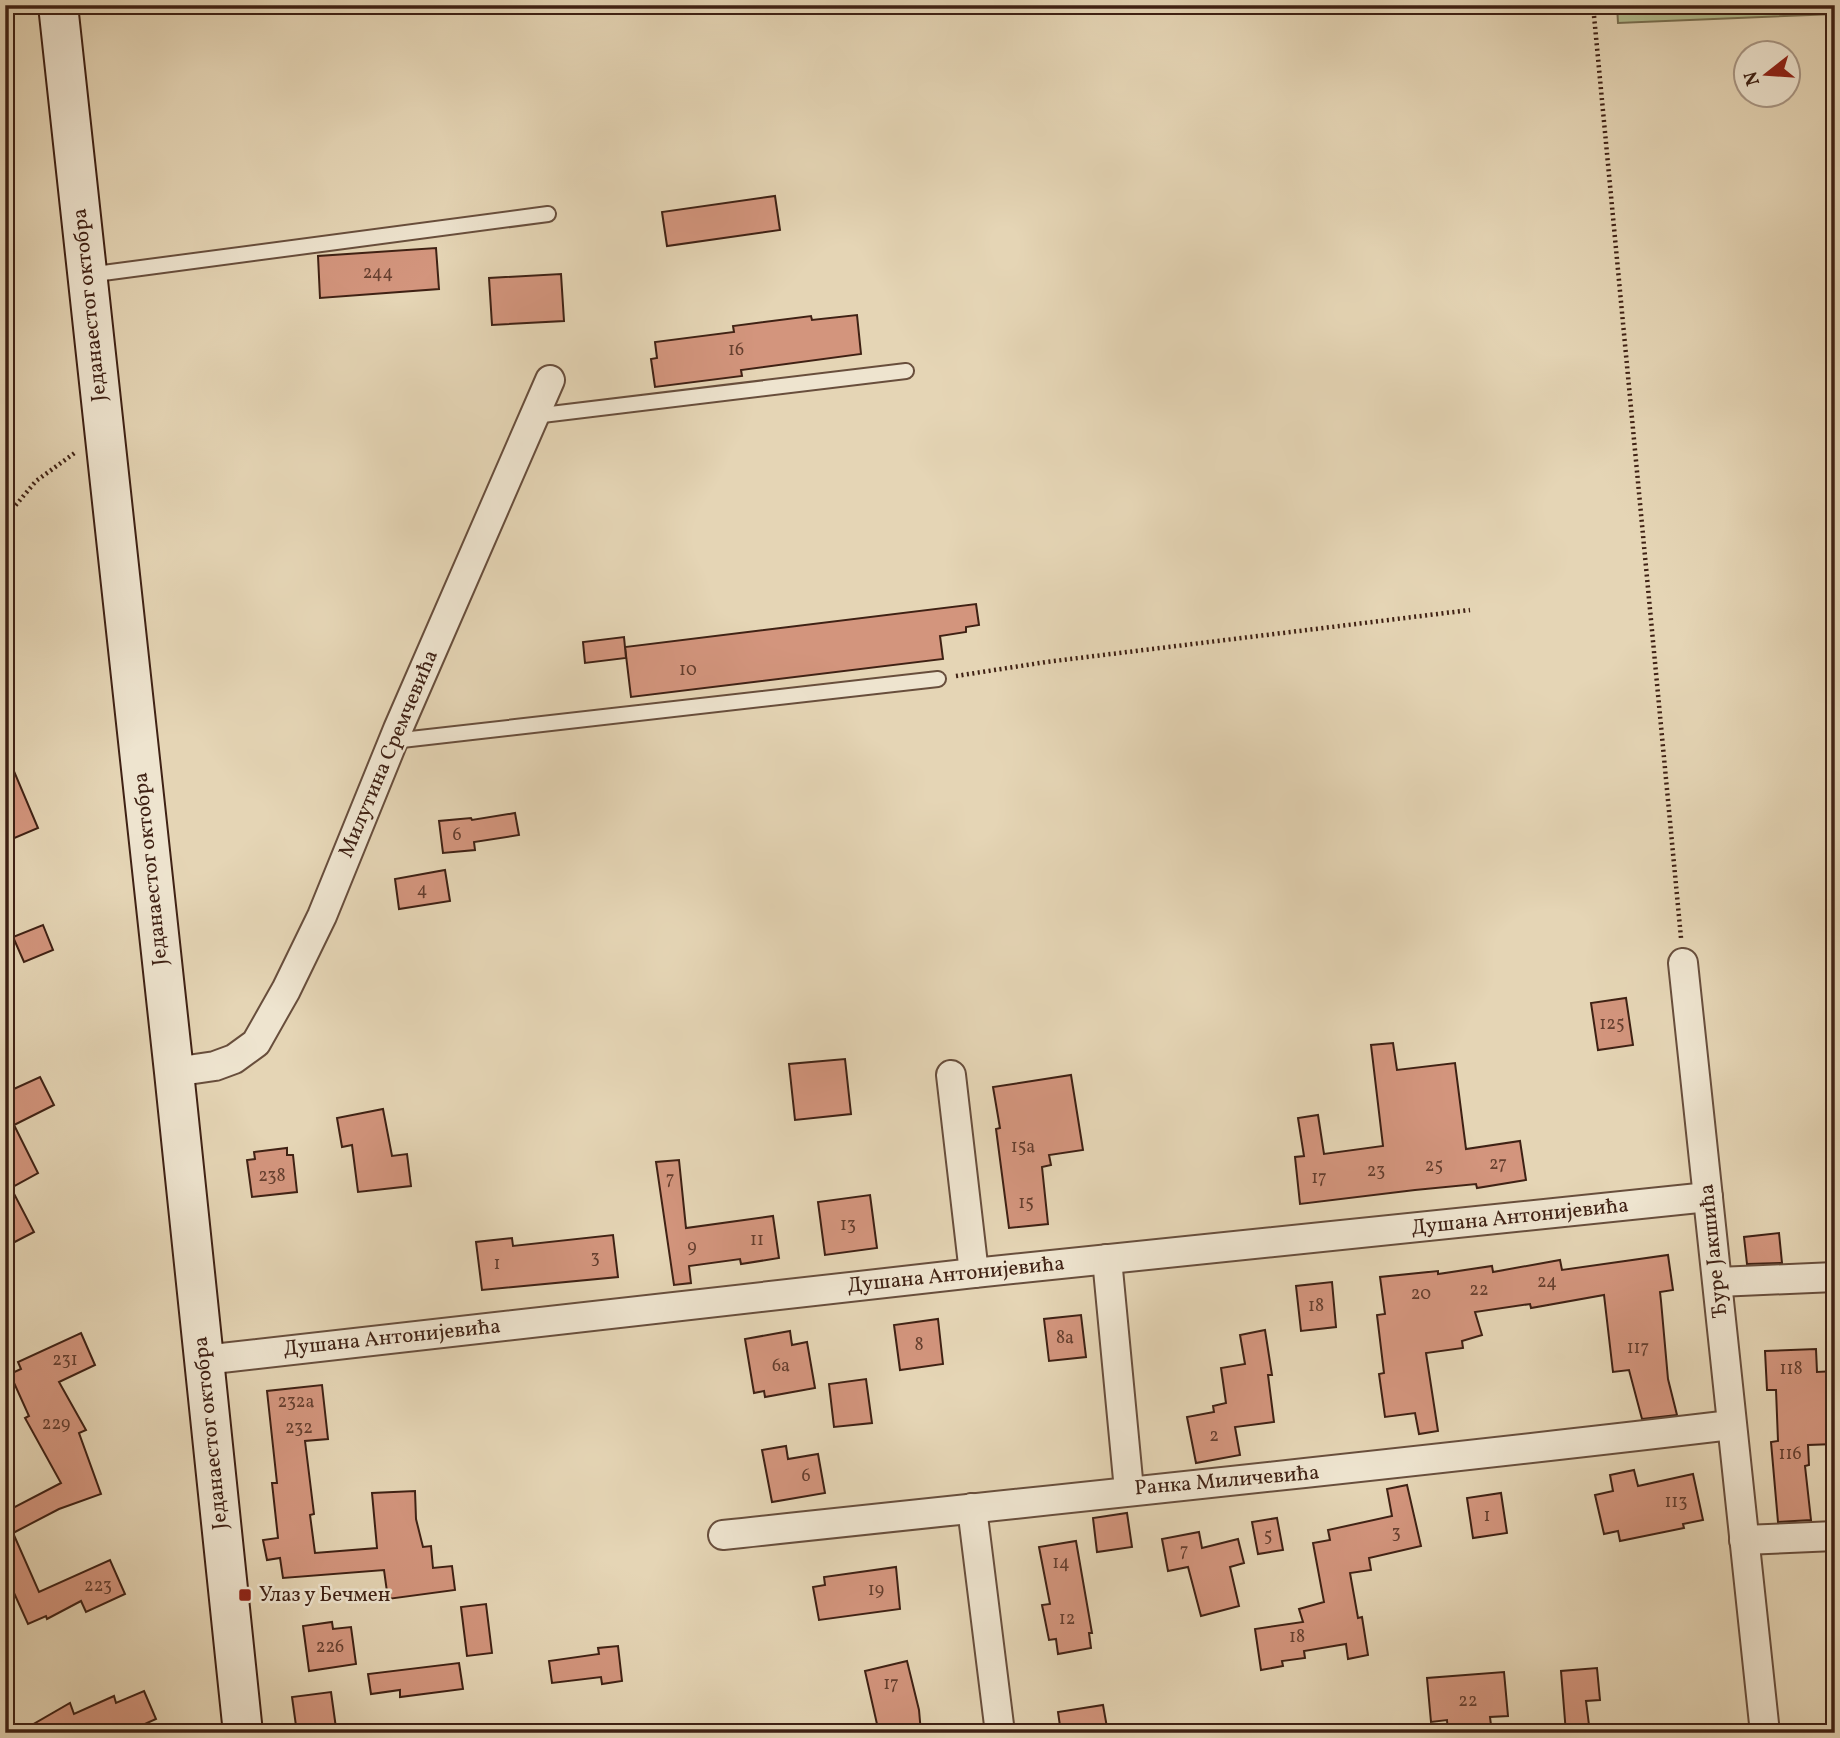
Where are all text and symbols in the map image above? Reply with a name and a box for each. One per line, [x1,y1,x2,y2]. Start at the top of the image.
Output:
north arrow [1731,38,1801,108]
text: N [1738,68,1767,89]
street label: Једанаестог октобра [65,207,115,403]
house number: 244 [363,261,393,286]
house number: 16 [728,338,744,363]
street label: Милутина Сремчевића [332,646,446,862]
house number: 10 [679,658,697,683]
street label: Једанаестог октобра [126,771,176,967]
house number: 6 [452,823,462,848]
house number: 4 [417,878,427,903]
house number: 125 [1599,1012,1625,1037]
house number: 15a [1011,1135,1035,1160]
house number: 27 [1489,1152,1507,1177]
house number: 25 [1425,1154,1443,1179]
house number: 23 [1367,1159,1385,1184]
house number: 238 [258,1164,286,1189]
house number: 17 [1311,1166,1327,1191]
house number: 7 [666,1167,674,1192]
street label: Ђуре Јакшића [1693,1182,1735,1320]
house number: 15 [1018,1191,1034,1216]
street label: Душана Антонијевића [1410,1191,1630,1243]
house number: 13 [840,1213,856,1238]
house number: 11 [750,1228,764,1253]
house number: 9 [687,1235,697,1260]
house number: 3 [590,1246,600,1271]
street label: Душана Антонијевића [846,1249,1066,1301]
house number: 1 [494,1252,500,1277]
house number: 24 [1537,1270,1557,1295]
house number: 22 [1469,1278,1489,1303]
house number: 20 [1411,1282,1431,1307]
house number: 18 [1308,1294,1324,1319]
street label: Душана Антонијевића [282,1312,502,1364]
house number: 8a [1056,1326,1074,1351]
house number: 8 [914,1333,924,1358]
street label: Једанаестог октобра [186,1335,236,1531]
house number: 117 [1627,1336,1649,1361]
house number: 231 [52,1348,78,1373]
house number: 6a [772,1354,790,1379]
house number: 118 [1779,1357,1803,1382]
house number: 232a [278,1390,315,1415]
house number: 229 [42,1412,70,1437]
house number: 232 [285,1416,313,1441]
house number: 2 [1209,1424,1219,1449]
house number: 116 [1778,1442,1802,1467]
street label: Ранка Миличевића [1133,1458,1321,1504]
house number: 6 [801,1464,811,1489]
house number: 113 [1664,1490,1688,1515]
house number: 1 [1484,1504,1490,1529]
house number: 3 [1391,1521,1401,1546]
house number: 5 [1264,1524,1272,1549]
house number: 7 [1180,1539,1188,1564]
house number: 14 [1052,1551,1070,1576]
house number: 223 [84,1574,112,1599]
house number: 19 [868,1578,884,1603]
place label: Улаз у Бечмен [259,1581,391,1610]
marker: Улаз у Бечмен [237,1587,253,1603]
house number: 12 [1059,1607,1075,1632]
house number: 18 [1289,1625,1305,1650]
house number: 226 [316,1635,344,1660]
house number: 17 [883,1672,899,1697]
house number: 22 [1458,1689,1478,1714]

